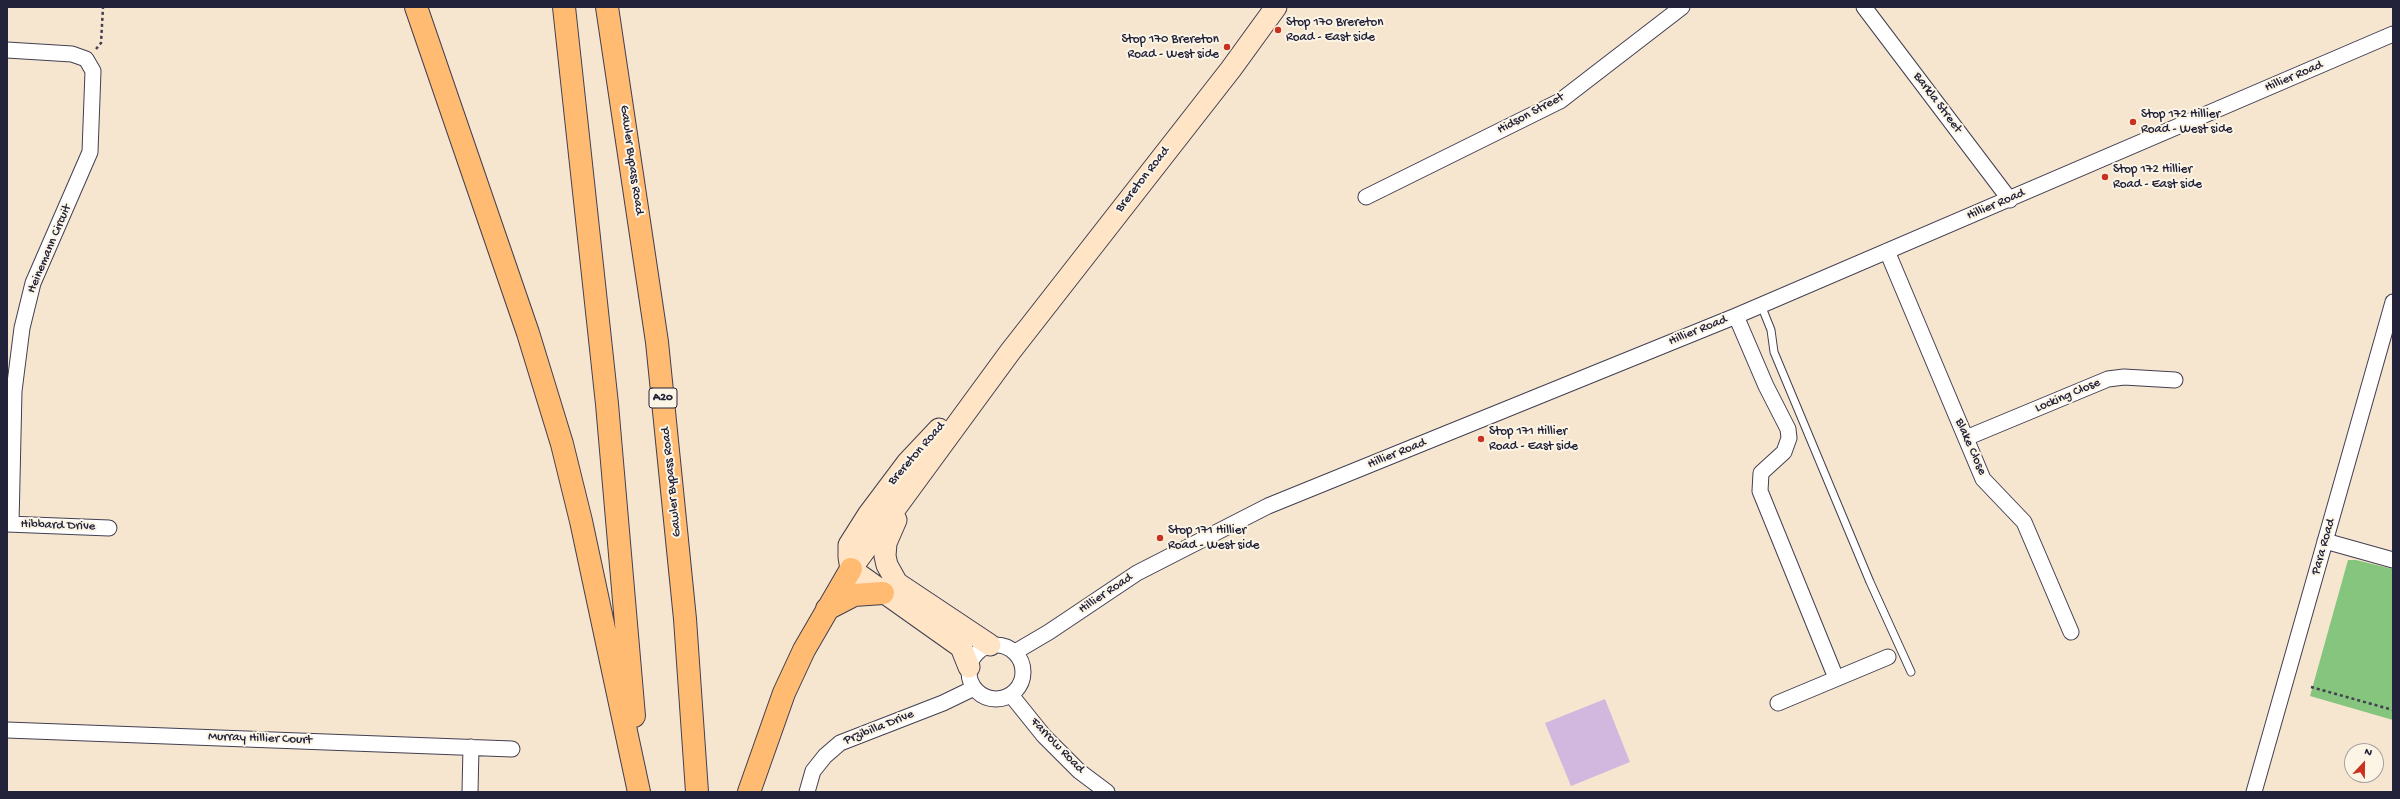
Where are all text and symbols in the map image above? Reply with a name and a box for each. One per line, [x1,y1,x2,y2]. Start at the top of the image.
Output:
place label: Stop 170 Brereton Road - East side [1286,15,1384,46]
marker: Stop 170 Brereton Road - East side [1273,25,1283,35]
place label: Stop 170 Brereton Road - West side [1121,32,1219,63]
marker: Stop 170 Brereton Road - West side [1222,42,1232,52]
street label: Hillier Road [2263,58,2325,96]
street label: Barkla Street [1909,70,1965,136]
street label: Hidson Street [1495,90,1567,138]
street label: Gawler Bypass Road [616,104,646,216]
place label: Stop 172 Hillier Road - West side [2141,107,2232,138]
marker: Stop 172 Hillier Road - West side [2128,117,2138,127]
street label: Brereton Road [1113,144,1173,216]
place label: Stop 172 Hillier Road - East side [2113,162,2202,193]
marker: Stop 172 Hillier Road - East side [2100,172,2110,182]
street label: Hillier Road [1965,186,2027,224]
street label: Heinemann Circuit [24,202,76,296]
street label: Hillier Road [1667,312,1729,350]
street label: Locking Close [2033,375,2103,417]
road number: A20 [649,388,677,408]
street label: Blake Close [1951,416,1989,478]
street label: Brereton Road [885,419,949,489]
place label: Stop 171 Hillier Road - East side [1489,424,1578,455]
street label: Gawler Bypass Road [658,426,686,538]
marker: Stop 171 Hillier Road - East side [1476,434,1486,444]
street label: Hillier Road [1366,435,1428,473]
street label: Hibbard Drive [20,517,96,535]
street label: Para Road [2309,517,2339,577]
place label: Stop 171 Hillier Road - West side [1168,523,1259,554]
marker: Stop 171 Hillier Road - West side [1155,533,1165,543]
street label: Hillier Road [1076,570,1136,618]
street label: Przibilla Drive [842,707,916,749]
street label: Farrow Road [1027,715,1087,777]
street label: Murray Hillier Court [208,729,312,749]
north arrow [2344,743,2384,783]
text: N [2363,746,2374,760]

